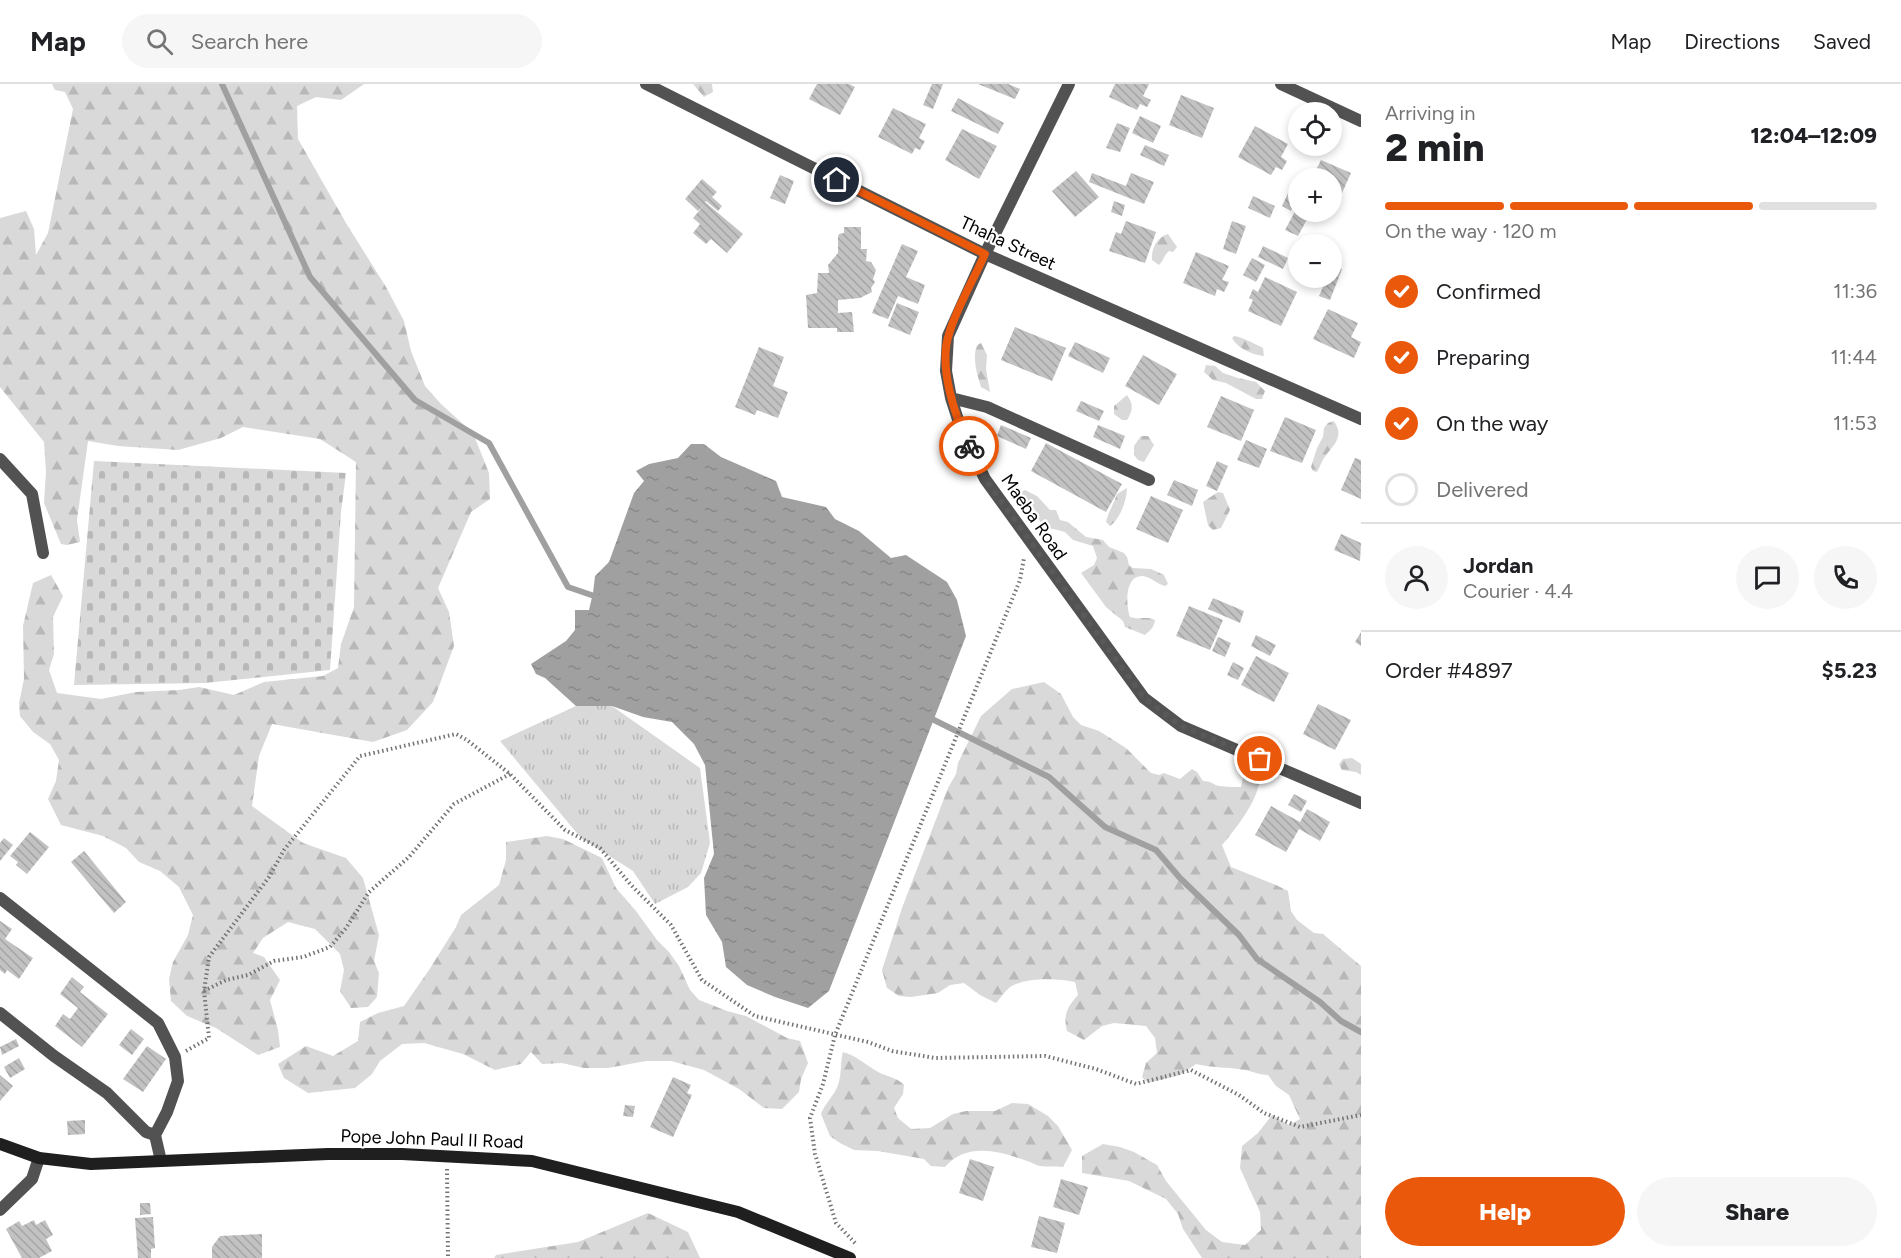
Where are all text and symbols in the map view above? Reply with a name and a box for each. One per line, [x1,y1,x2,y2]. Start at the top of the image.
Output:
search box [122,14,542,68]
text: Map [30,24,86,58]
icon: search [143,25,176,58]
text: Search here [191,28,308,55]
text: Map [1610,29,1651,54]
text: Directions [1684,29,1780,54]
text: Saved [1813,29,1871,54]
text: Arriving in [1385,101,1475,125]
map controls [1288,102,1342,288]
button: locate [1288,102,1342,156]
text: 12:04–12:09 [1750,122,1877,149]
text: 2 min [1385,124,1485,171]
pin [811,154,862,205]
icon: home [820,163,853,196]
button: + [1288,168,1342,222]
street label: Thaha Street [957,211,1060,275]
text: On the way · 120 m [1385,219,1556,243]
button: − [1288,234,1342,288]
icon: check [1385,275,1418,308]
text: Confirmed [1436,278,1541,305]
text: 11:36 [1833,279,1877,303]
icon: check [1385,341,1418,374]
text: Preparing [1436,344,1530,371]
text: 11:44 [1831,345,1877,369]
icon: check [1385,407,1418,440]
text: On the way [1436,410,1548,437]
text: 11:53 [1833,411,1877,435]
courier [939,416,999,476]
icon: bike [953,430,986,463]
street label: Maeba Road [996,470,1072,564]
text: Delivered [1436,476,1529,503]
button: person [1385,546,1448,609]
button: chat [1736,546,1799,609]
button: phone [1814,546,1877,609]
text: Jordan [1463,552,1534,579]
text: Courier · 4.4 [1463,579,1573,603]
text: Order #4897 [1385,657,1513,684]
text: $5.23 [1822,657,1877,684]
pin [1234,733,1285,784]
icon: bag [1243,742,1276,775]
street label: Pope John Paul II Road [340,1125,524,1153]
button: Help [1385,1177,1625,1246]
button: Share [1637,1177,1877,1246]

